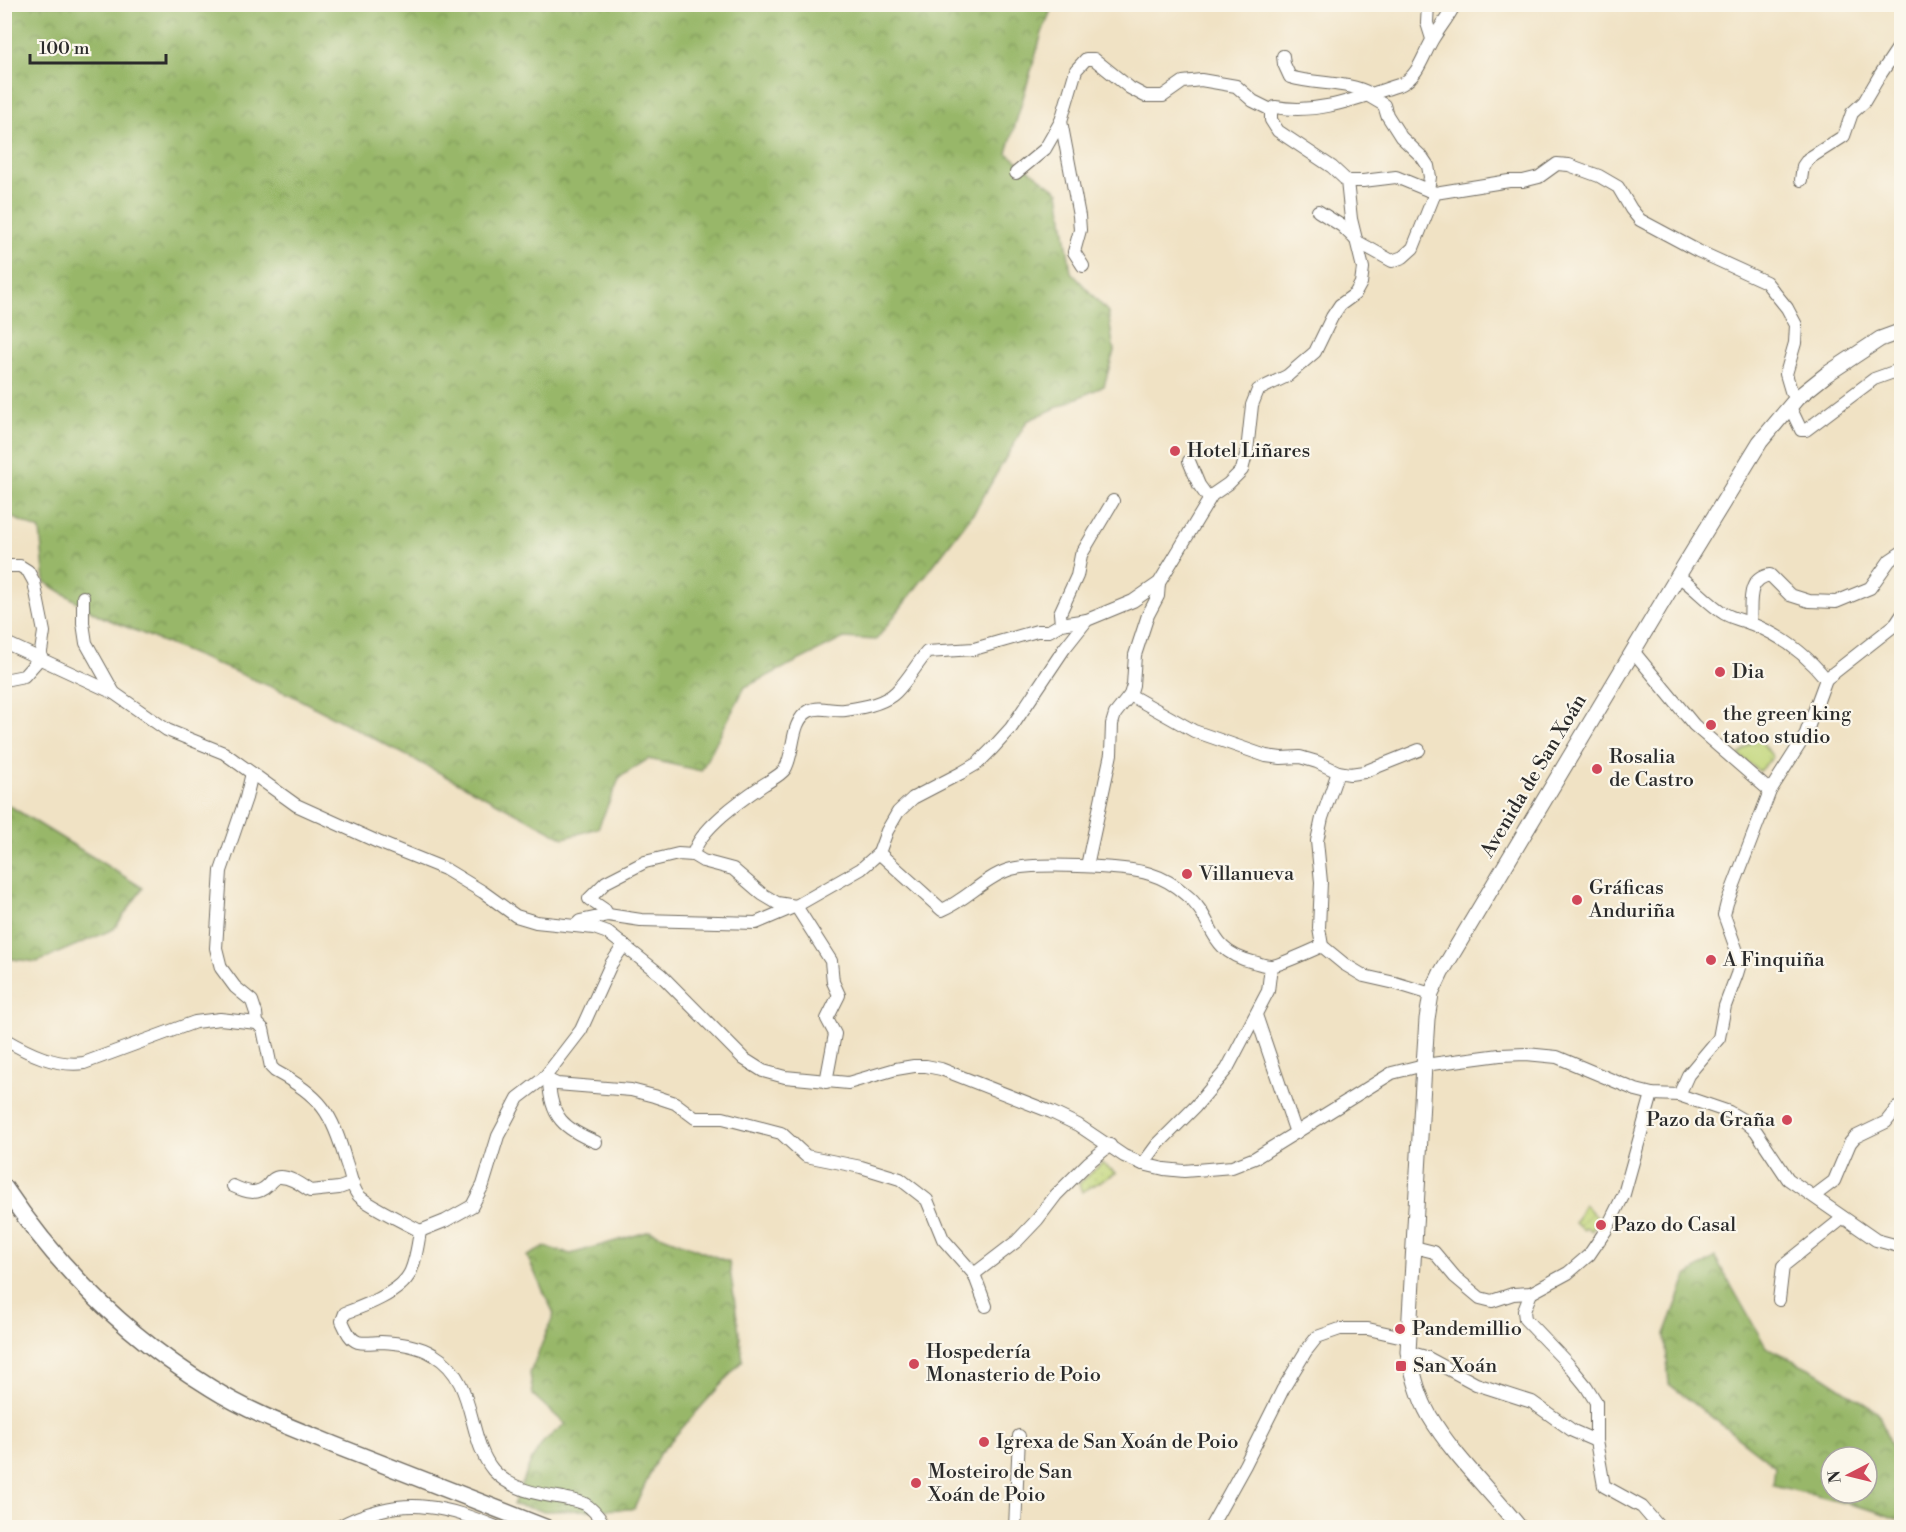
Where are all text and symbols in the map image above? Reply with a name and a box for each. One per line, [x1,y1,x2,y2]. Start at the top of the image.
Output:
scale bar [30,27,166,65]
text: 100 m [39,37,90,60]
place label: Hotel Liñares [1187,439,1310,464]
marker: Hotel Liñares [1168,444,1182,458]
place label: Dia [1732,660,1765,685]
marker: Dia [1713,665,1727,679]
street label: Avenida de San Xoán [1475,690,1593,863]
place label: the green king tatoo studio [1723,702,1852,750]
marker: the green king tatoo studio [1704,718,1718,732]
place label: Rosalia de Castro [1609,745,1694,793]
marker: Rosalia de Castro [1590,762,1604,776]
place label: Villanueva [1198,862,1295,887]
marker: Villanueva [1180,867,1194,881]
place label: Gráficas Anduriña [1588,876,1676,924]
marker: Gráficas Anduriña [1570,893,1584,907]
place label: A Finquiña [1722,948,1826,973]
marker: A Finquiña [1704,953,1718,967]
place label: Pazo da Graña [1646,1108,1776,1133]
marker: Pazo da Graña [1780,1113,1794,1127]
place label: Pazo do Casal [1613,1213,1736,1238]
marker: Pazo do Casal [1594,1218,1608,1232]
place label: Pandemillio [1412,1317,1522,1342]
marker: Pandemillio [1393,1322,1407,1336]
place label: Hospedería Monasterio de Poio [926,1340,1101,1388]
place label: San Xoán [1413,1354,1497,1379]
marker: Hospedería Monasterio de Poio [907,1357,921,1371]
marker: San Xoán [1394,1359,1408,1373]
place label: Igrexa de San Xoán de Poio [996,1430,1238,1455]
marker: Igrexa de San Xoán de Poio [977,1435,991,1449]
north arrow [1819,1445,1879,1505]
place label: Mosteiro de San Xoán de Poio [927,1460,1072,1508]
text: N [1824,1469,1846,1484]
marker: Mosteiro de San Xoán de Poio [909,1476,923,1490]

